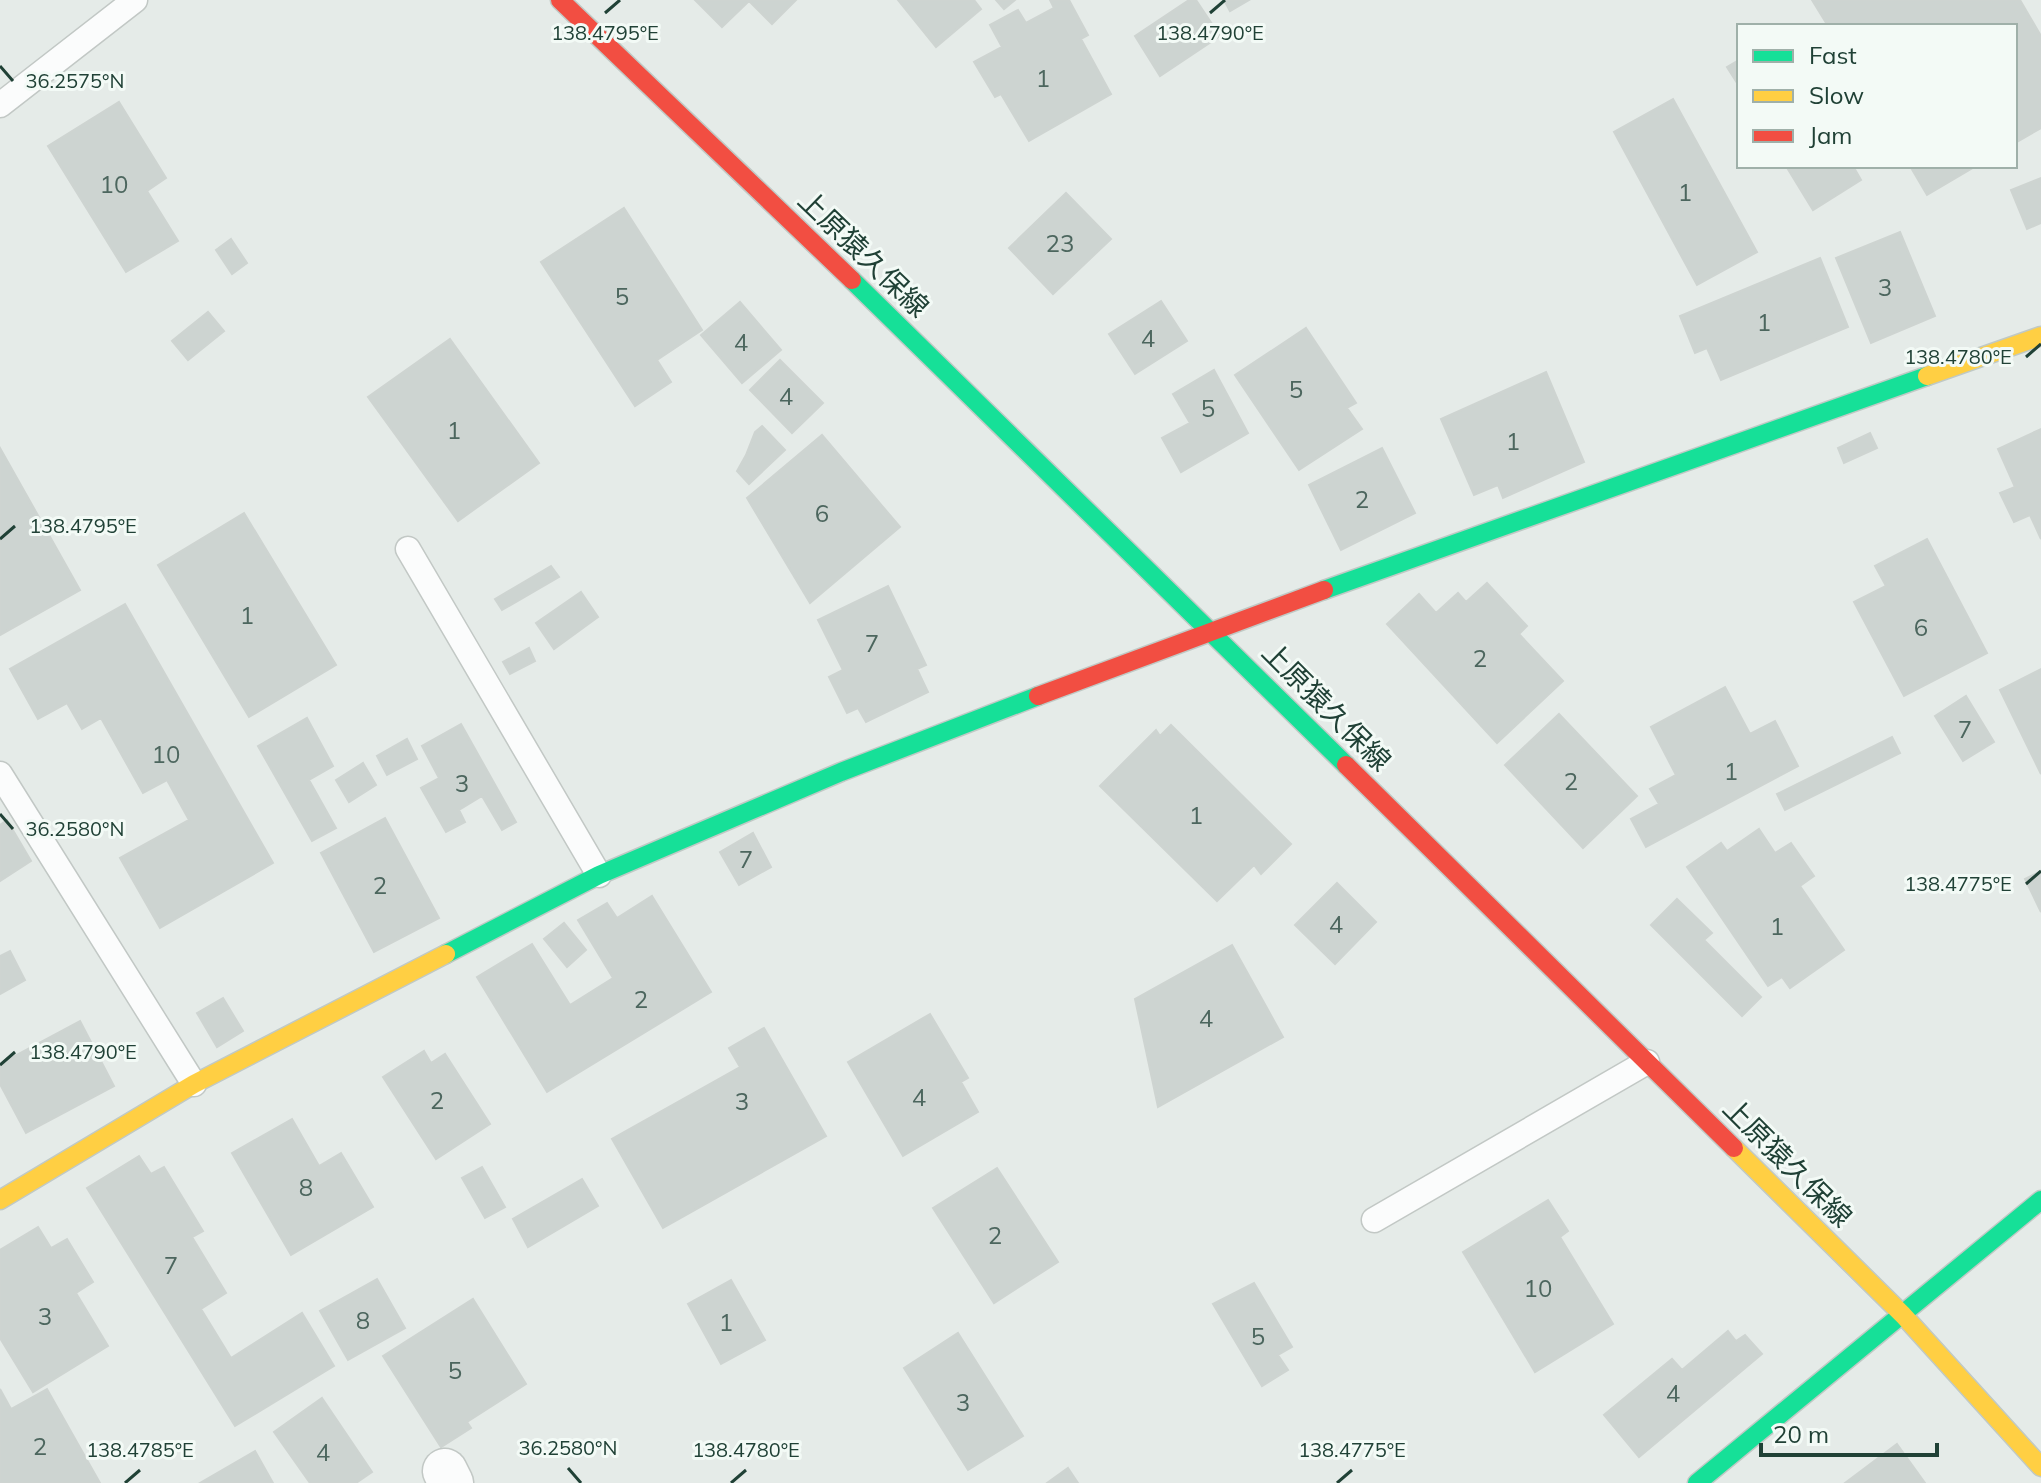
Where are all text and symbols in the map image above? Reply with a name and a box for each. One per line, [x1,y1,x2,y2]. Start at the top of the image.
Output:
text: 138.4795°E [551,20,659,45]
text: 138.4790°E [1156,20,1264,45]
legend [1737,24,2017,168]
text: Fast [1809,40,1857,70]
house number: 1 [1036,63,1050,93]
text: 36.2575°N [26,68,124,93]
text: Slow [1809,80,1864,110]
text: Jam [1809,120,1852,150]
house number: 10 [100,169,128,199]
house number: 1 [1678,177,1692,207]
street label: 上原猿久保線 [791,182,937,324]
house number: 23 [1046,228,1074,258]
house number: 3 [1878,272,1892,302]
house number: 5 [615,281,629,311]
house number: 1 [1757,307,1771,337]
house number: 4 [1141,323,1155,353]
house number: 4 [734,327,748,357]
text: 138.4780°E [1904,344,2012,369]
house number: 5 [1289,374,1303,404]
house number: 4 [779,381,793,411]
house number: 5 [1201,393,1215,423]
house number: 1 [447,415,461,445]
house number: 1 [1506,426,1520,456]
house number: 2 [1355,484,1369,514]
house number: 6 [815,498,829,528]
text: 138.4795°E [29,513,137,538]
house number: 1 [240,600,254,630]
house number: 6 [1914,612,1928,642]
house number: 7 [865,628,879,658]
street label: 上原猿久保線 [1255,634,1399,778]
house number: 2 [1473,643,1487,673]
house number: 7 [1958,714,1972,744]
house number: 10 [152,739,180,769]
house number: 1 [1724,756,1738,786]
house number: 2 [1564,766,1578,796]
house number: 3 [455,768,469,798]
house number: 1 [1189,800,1203,830]
text: 36.2580°N [26,816,124,841]
house number: 7 [739,844,753,874]
house number: 2 [373,870,387,900]
text: 138.4775°E [1904,871,2012,896]
house number: 4 [1329,909,1343,939]
house number: 1 [1770,911,1784,941]
house number: 2 [634,984,648,1014]
house number: 4 [1199,1003,1213,1033]
text: 138.4790°E [29,1039,137,1064]
house number: 4 [912,1082,926,1112]
house number: 2 [430,1085,444,1115]
house number: 3 [735,1086,749,1116]
street label: 上原猿久保線 [1716,1090,1860,1234]
house number: 8 [299,1172,313,1202]
house number: 2 [988,1220,1002,1250]
house number: 7 [164,1250,178,1280]
house number: 10 [1524,1273,1552,1303]
house number: 3 [38,1301,52,1331]
house number: 8 [356,1305,370,1335]
house number: 1 [719,1307,733,1337]
house number: 5 [1251,1321,1265,1351]
house number: 5 [448,1355,462,1385]
house number: 4 [1666,1378,1680,1408]
house number: 3 [956,1387,970,1417]
scale bar [1761,1407,1937,1457]
text: 20 m [1773,1419,1829,1449]
house number: 2 [33,1431,47,1461]
text: 36.2580°N [519,1435,617,1460]
text: 138.4785°E [86,1437,194,1462]
house number: 4 [316,1437,330,1467]
text: 138.4780°E [692,1437,800,1462]
text: 138.4775°E [1298,1437,1406,1462]

